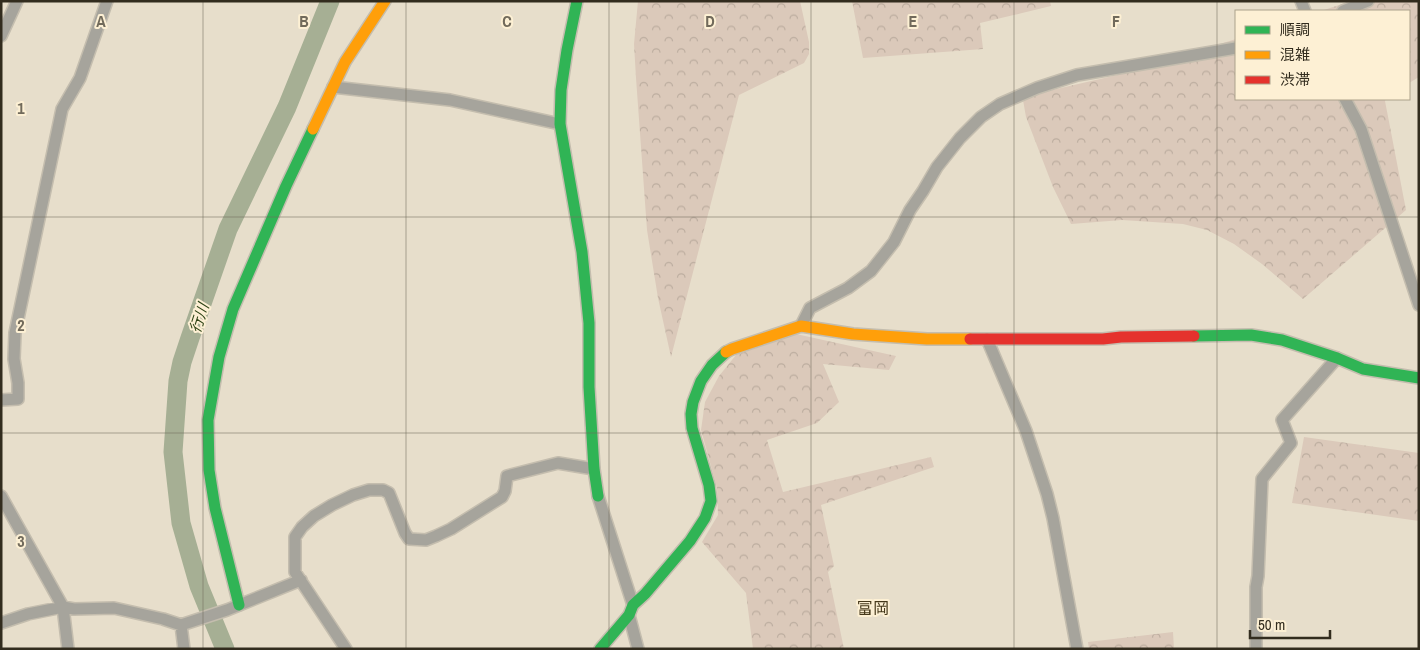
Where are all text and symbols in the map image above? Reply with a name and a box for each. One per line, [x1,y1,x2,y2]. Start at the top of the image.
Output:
text: A [96,10,106,32]
text: B [299,10,309,32]
text: C [502,10,512,32]
text: D [705,10,715,32]
text: E [909,10,918,32]
text: F [1112,10,1120,32]
legend [1235,10,1410,100]
text: 順調 [1280,19,1310,40]
text: 混雑 [1280,44,1310,65]
text: 渋滞 [1280,69,1310,90]
text: 1 [17,97,25,119]
water label: 行川 [184,299,214,336]
text: 2 [17,314,25,336]
text: 3 [17,530,25,552]
district label: 富岡 [857,597,889,619]
scale bar [1250,608,1330,640]
text: 50 m [1258,614,1285,635]

